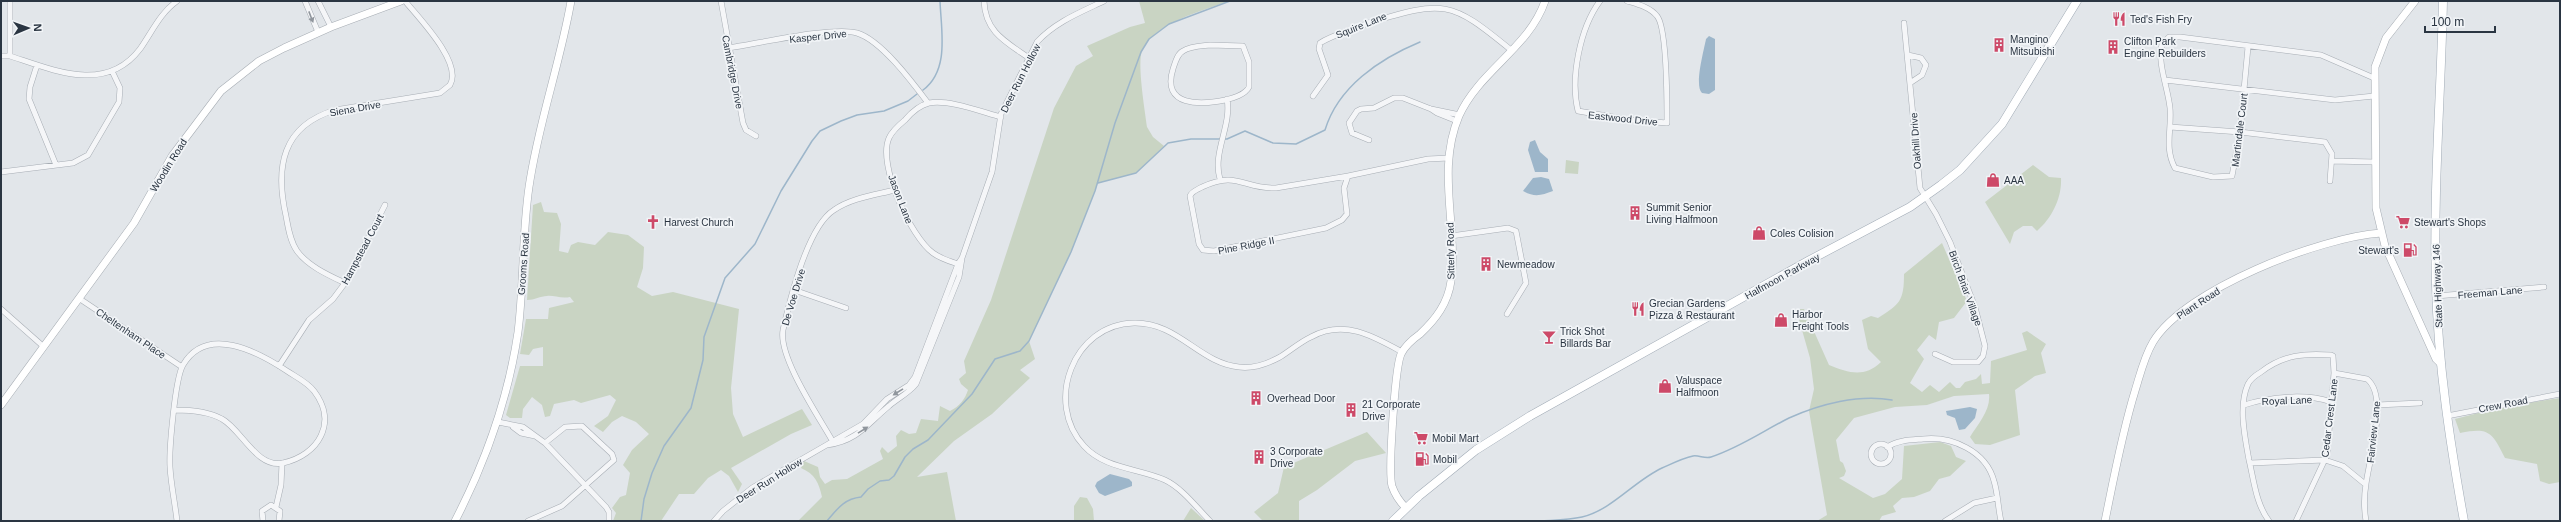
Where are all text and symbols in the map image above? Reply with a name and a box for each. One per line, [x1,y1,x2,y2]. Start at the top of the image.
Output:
north arrow [8,8,48,48]
scale bar [2425,8,2495,34]
street label: Squire Lane [1334,10,1389,41]
restaurant icon: Ted's Fish Fry [2111,11,2127,27]
one-way arrow [308,12,314,24]
place label: Ted's Fish Fry [2130,14,2192,25]
text: 100 m [2431,15,2464,29]
text: N [32,23,44,32]
street label: Kasper Drive [789,28,848,45]
street label: Cambridge Drive [720,34,745,110]
place label: Mangino Mitsubishi [2010,34,2054,57]
place label: Clifton Park Engine Rebuilders [2124,36,2206,59]
building icon: Mangino Mitsubishi [1991,37,2007,53]
building icon: Clifton Park Engine Rebuilders [2105,39,2121,55]
street label: Deer Run Hollow [998,41,1043,114]
street label: Martindale Court [2230,92,2249,167]
street label: Siena Drive [329,99,382,118]
street label: Eastwood Drive [1588,109,1659,128]
street label: Oakhill Drive [1908,112,1923,170]
street label: Woodin Road [148,137,189,194]
shop icon: AAA [1985,172,2001,188]
street label: Jason Lane [886,173,915,226]
place label: AAA [2004,175,2024,186]
place label: Summit Senior Living Halfmoon [1646,202,1718,225]
building icon: Summit Senior Living Halfmoon [1627,205,1643,221]
street label: Hampstead Court [339,212,386,286]
church icon: Harvest Church [645,214,661,230]
supermarket icon: Stewart's Shops [2395,214,2411,230]
place label: Harvest Church [664,217,733,228]
place label: Stewart's Shops [2414,217,2486,228]
street label: Sitterly Road [1445,222,1456,280]
shop icon: Coles Colision [1751,225,1767,241]
place label: Coles Colision [1770,228,1834,239]
street label: Grooms Road [516,233,531,295]
street label: Pine Ridge II [1217,235,1275,256]
fuel station icon: Stewart's [2402,242,2418,258]
street label: State Highway 146 [2431,243,2444,328]
place label: Stewart's [2358,245,2399,256]
street label: Birch Briar Village [1947,249,1984,328]
street label: Halfmoon Parkway [1743,251,1822,302]
building icon: Newmeadow [1478,256,1494,272]
place label: Newmeadow [1497,259,1556,270]
street label: De Voe Drive [780,267,807,327]
street label: Freeman Lane [2457,284,2523,301]
street label: Plant Road [2175,285,2222,322]
place label: Grecian Gardens Pizza & Restaurant [1649,298,1735,321]
restaurant icon: Grecian Gardens Pizza & Restaurant [1630,301,1646,317]
street label: Cheltenham Place [94,306,168,361]
place label: Harbor Freight Tools [1792,309,1849,332]
shop icon: Harbor Freight Tools [1773,312,1789,328]
place label: Trick Shot Billards Bar [1560,326,1612,349]
bar icon: Trick Shot Billards Bar [1541,329,1557,345]
place label: Valuspace Halfmoon [1676,375,1722,398]
shop icon: Valuspace Halfmoon [1657,378,1673,394]
street label: Cedar Crest Lane [2319,378,2340,458]
one-way arrow [893,388,903,396]
building icon: Overhead Door [1248,390,1264,406]
place label: Overhead Door [1267,393,1336,404]
street label: Royal Lane [2262,394,2313,407]
street label: Crew Road [2477,394,2529,415]
place label: 21 Corporate Drive [1362,399,1421,422]
street label: Fairview Lane [2365,400,2382,464]
building icon: 21 Corporate Drive [1343,402,1359,418]
one-way arrow [857,427,869,434]
supermarket icon: Mobil Mart [1413,430,1429,446]
place label: Mobil Mart [1432,433,1479,444]
place label: 3 Corporate Drive [1270,446,1323,469]
building icon: 3 Corporate Drive [1251,449,1267,465]
fuel station icon: Mobil [1414,451,1430,467]
place label: Mobil [1433,454,1457,465]
street label: Deer Run Hollow [734,455,805,505]

